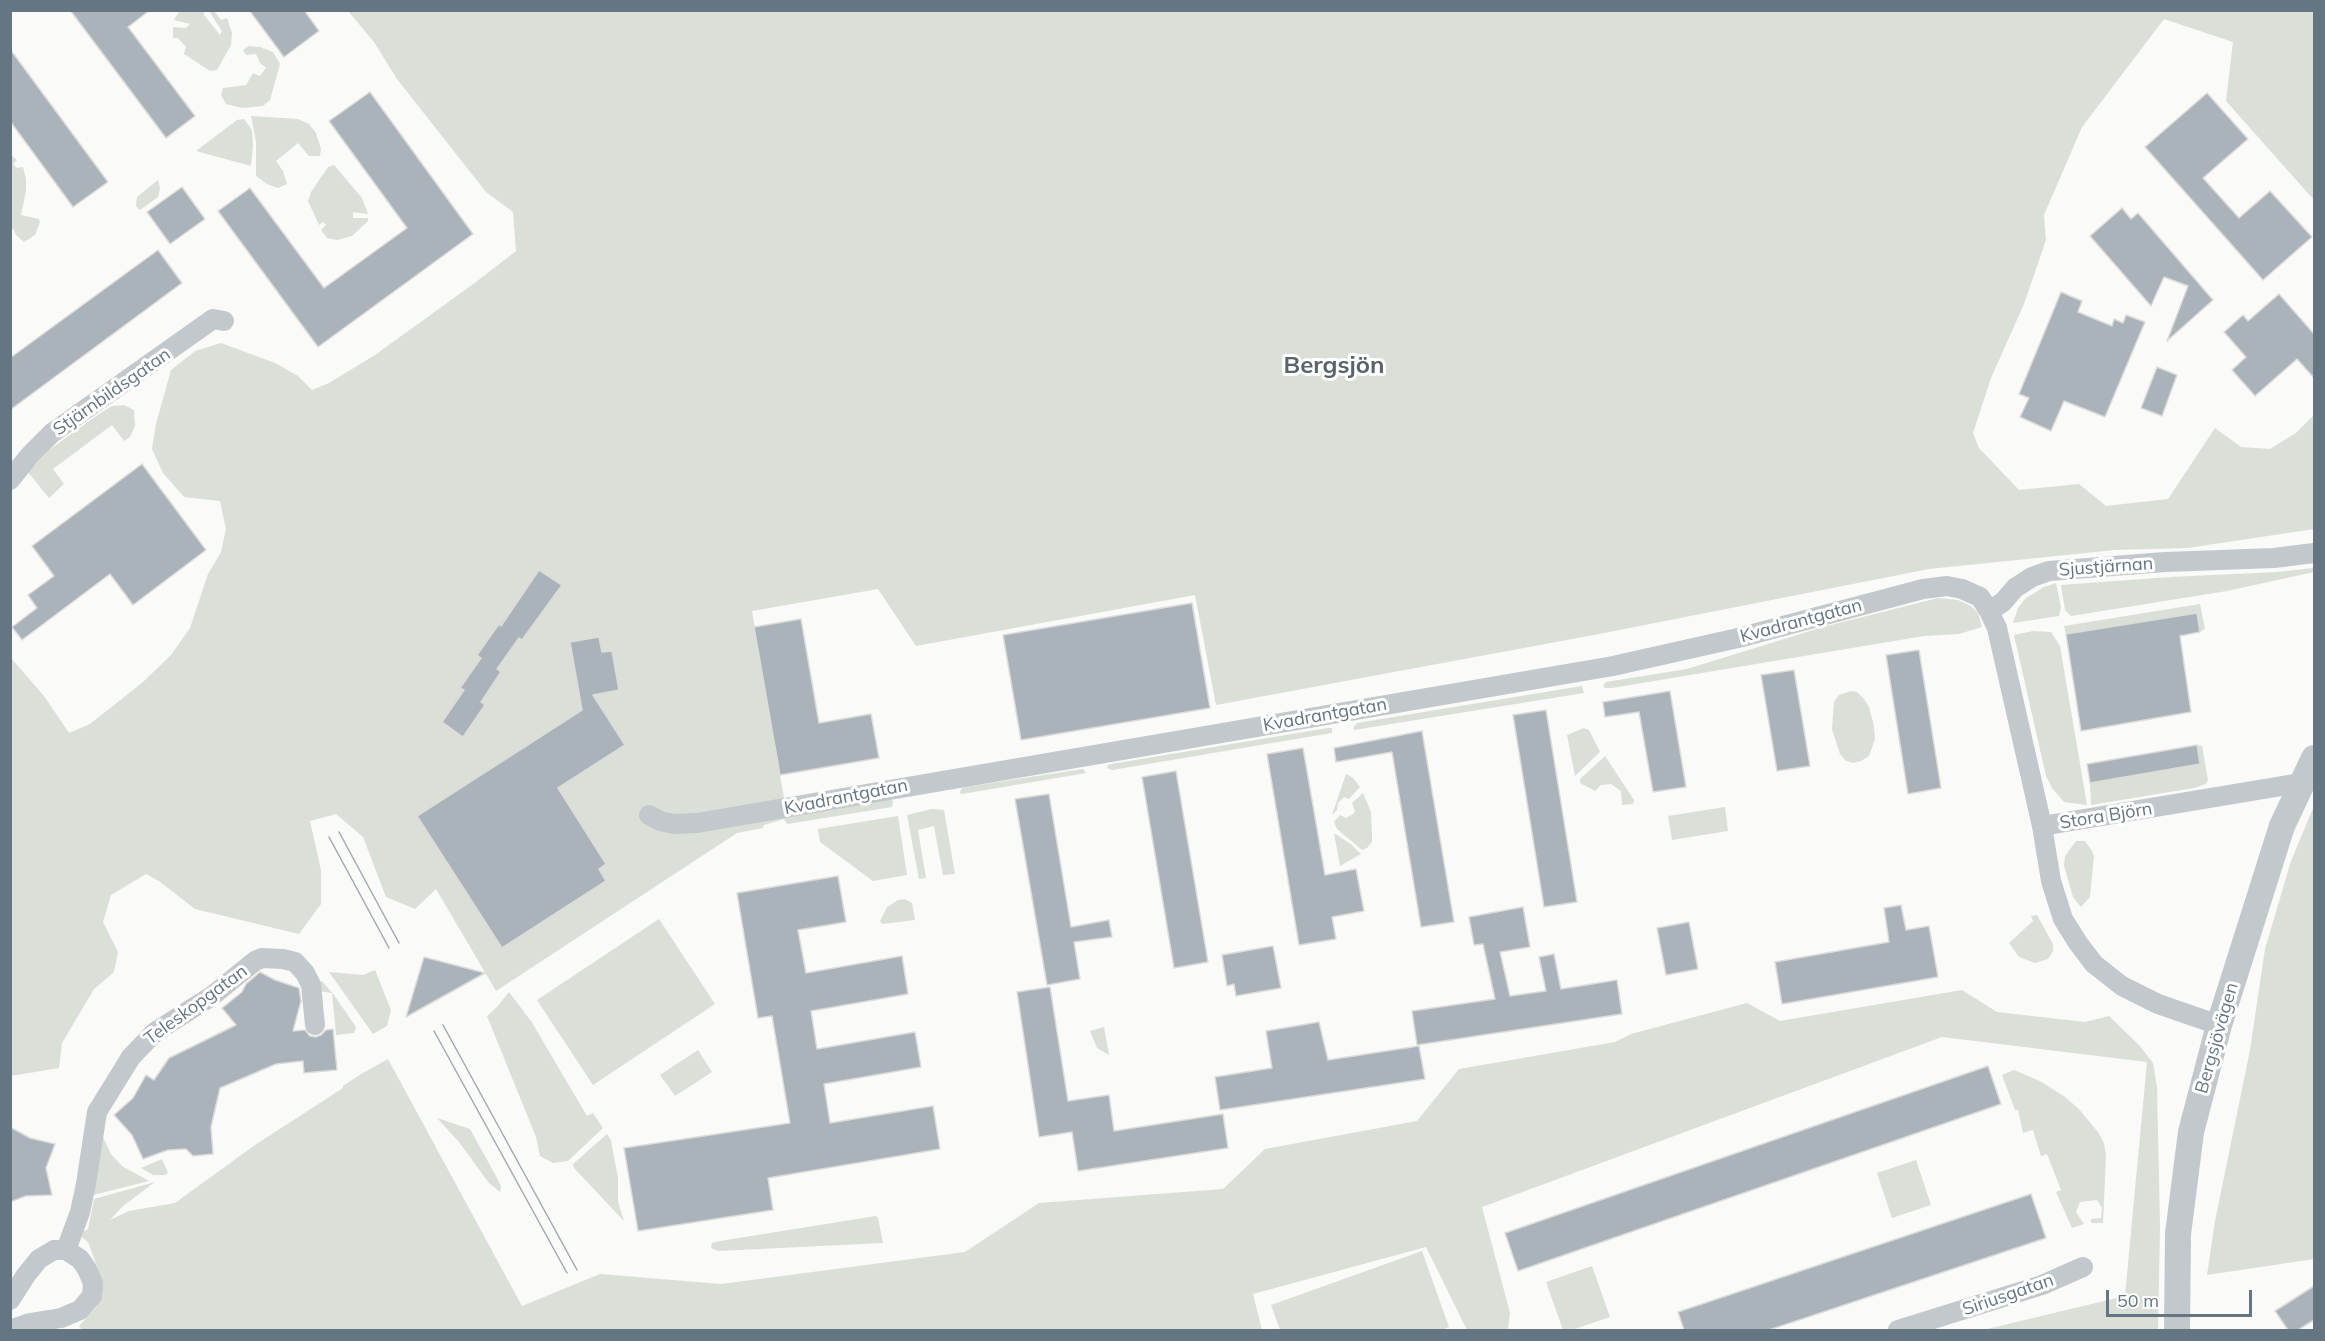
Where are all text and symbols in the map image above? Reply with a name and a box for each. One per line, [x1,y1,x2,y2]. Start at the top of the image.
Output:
street label: Stjärnbildsgatan [49,344,175,440]
district label: Bergsjön [1284,352,1384,380]
street label: Sjustjärnan [2058,553,2154,581]
street label: Kvadrantgatan [1738,594,1864,648]
street label: Kvadrantgatan [1261,693,1389,737]
street label: Kvadrantgatan [782,774,910,820]
street label: Stora Björn [2058,798,2154,834]
street label: Teleskopgatan [140,960,252,1050]
street label: Bergsjövägen [2191,980,2243,1096]
street label: Siriusgatan [1960,1269,2056,1321]
scale bar [2109,1278,2254,1316]
text: 50 m [2117,1289,2159,1312]

